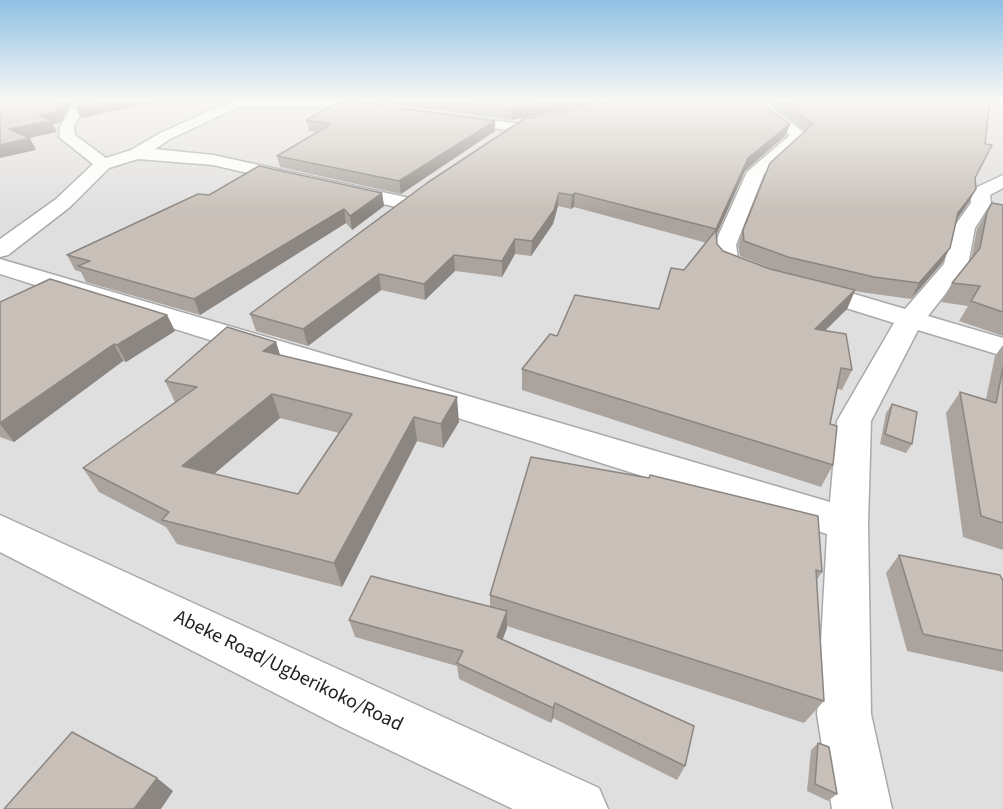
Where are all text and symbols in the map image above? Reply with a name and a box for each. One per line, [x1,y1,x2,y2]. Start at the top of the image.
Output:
street label: Abeke Road/Ugberikoko/Road [170,606,406,738]

